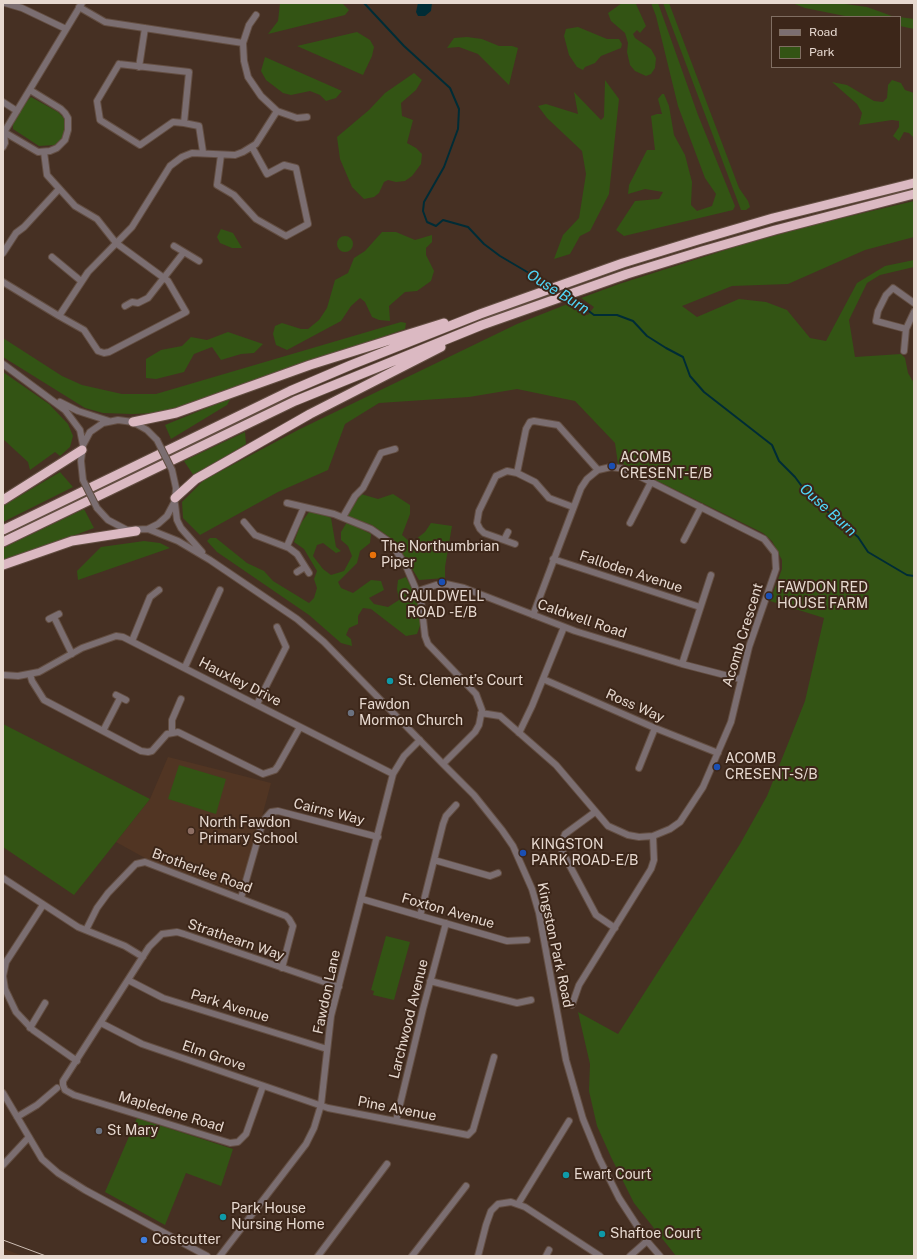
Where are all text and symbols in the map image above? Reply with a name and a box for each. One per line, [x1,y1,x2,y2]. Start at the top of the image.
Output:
legend [771,16,901,68]
text: Road [809,25,837,39]
text: Park [809,45,835,59]
water label: Ouse Burn [523,266,593,318]
place label: ACOMB CRESENT-E/B [620,450,712,482]
marker: ACOMB CRESENT-E/B [607,461,617,471]
water label: Ouse Burn [796,480,860,540]
place label: The Northumbrian Piper [381,539,499,572]
street label: Falloden Avenue [577,547,685,597]
marker: The Northumbrian Piper [368,550,378,560]
marker: CAULDWELL ROAD -E/B [437,577,447,587]
place label: FAWDON RED HOUSE FARM [777,580,868,612]
street label: Acomb Crescent [719,581,767,689]
place label: CAULDWELL ROAD -E/B [400,589,484,622]
marker: FAWDON RED HOUSE FARM [764,591,774,601]
street label: Caldwell Road [535,596,629,642]
street label: Hauxley Drive [196,654,284,710]
place label: St. Clement’s Court [398,673,523,689]
marker: St. Clement’s Court [385,676,395,686]
street label: Ross Way [603,686,667,726]
place label: Fawdon Mormon Church [359,697,463,730]
marker: Fawdon Mormon Church [346,708,356,718]
place label: ACOMB CRESENT-S/B [725,751,818,784]
marker: ACOMB CRESENT-S/B [712,762,722,772]
street label: Cairns Way [292,795,366,829]
place label: North Fawdon Primary School [199,815,298,848]
marker: North Fawdon Primary School [186,826,196,836]
place label: KINGSTON PARK ROAD-E/B [531,837,638,870]
street label: Brotherlee Road [150,845,254,897]
marker: KINGSTON PARK ROAD-E/B [518,848,528,858]
street label: Kingston Park Road [534,881,576,1009]
street label: Foxton Avenue [400,890,496,932]
street label: Strathearn Way [186,916,286,964]
street label: Fawdon Lane [310,948,344,1036]
street label: Larchwood Avenue [386,957,432,1081]
street label: Park Avenue [189,986,271,1026]
street label: Elm Grove [180,1037,248,1075]
street label: Mapledene Road [116,1088,226,1136]
street label: Pine Avenue [356,1093,438,1125]
place label: St Mary [107,1123,158,1139]
marker: St Mary [94,1126,104,1136]
place label: Ewart Court [574,1167,652,1183]
marker: Ewart Court [561,1170,571,1180]
place label: Park House Nursing Home [231,1201,325,1234]
marker: Park House Nursing Home [218,1212,228,1222]
place label: Shaftoe Court [610,1226,701,1242]
marker: Shaftoe Court [597,1229,607,1239]
place label: Costcutter [152,1232,221,1248]
marker: Costcutter [139,1235,149,1245]

